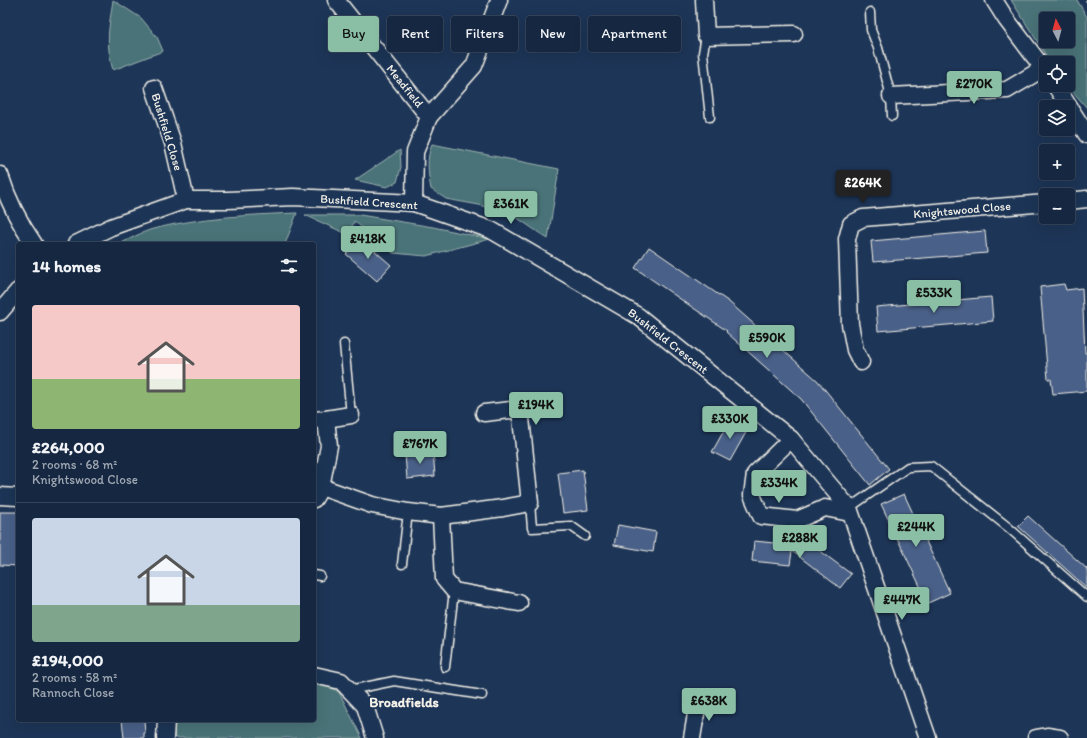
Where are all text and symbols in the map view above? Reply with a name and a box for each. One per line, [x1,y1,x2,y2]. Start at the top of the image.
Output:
north arrow [1039,12,1075,48]
map controls [1039,12,1075,224]
chip: Buy [328,16,379,52]
chip: Rent [387,16,443,52]
chip: Filters [451,16,518,52]
chip: New [526,16,580,52]
chip: Apartment [588,16,681,52]
button: locate [1039,56,1075,92]
street label: Meadfield [384,62,427,111]
pin: £270K [946,71,1002,105]
text: £270K [956,76,992,91]
street label: Bushfield Close [149,92,186,173]
button: layers [1039,100,1075,136]
button: + [1039,144,1075,180]
pin: £264K [835,170,891,204]
text: £264K [845,175,881,190]
button: − [1039,188,1075,224]
pin: £361K [483,191,539,225]
street label: Bushfield Crescent [320,192,419,212]
text: £361K [493,196,529,211]
street label: Knightswood Close [913,199,1012,221]
pin: £418K [340,226,396,260]
text: £418K [350,231,386,246]
icon: filters [278,255,300,277]
text: 14 homes [32,256,101,276]
pin: £533K [906,280,962,314]
text: £533K [916,285,952,300]
street label: Bushfield Crescent [625,305,711,377]
pin: £590K [739,325,795,359]
text: £590K [749,330,785,345]
icon: home [130,331,202,403]
pin: £194K [508,392,564,426]
text: £194K [518,397,554,412]
pin: £330K [702,406,758,440]
text: £330K [711,411,749,426]
pin: £767K [392,431,448,465]
text: £767K [402,436,438,451]
text: £264,000 [32,437,105,457]
text: 2 rooms · 68 m² [32,457,117,472]
pin: £334K [751,470,807,504]
text: Knightswood Close [32,472,138,487]
text: £334K [760,475,798,490]
pin: £244K [888,514,944,548]
text: £244K [897,519,935,534]
pin: £288K [772,525,828,559]
text: £288K [782,530,818,545]
icon: home [130,544,202,616]
pin: £447K [874,587,930,621]
text: £447K [883,592,921,607]
text: £194,000 [32,650,104,670]
text: 2 rooms · 58 m² [32,670,117,685]
text: Rannoch Close [32,685,114,700]
pin: £638K [681,688,737,722]
text: £638K [691,693,727,708]
district label: Broadfields [369,694,439,711]

